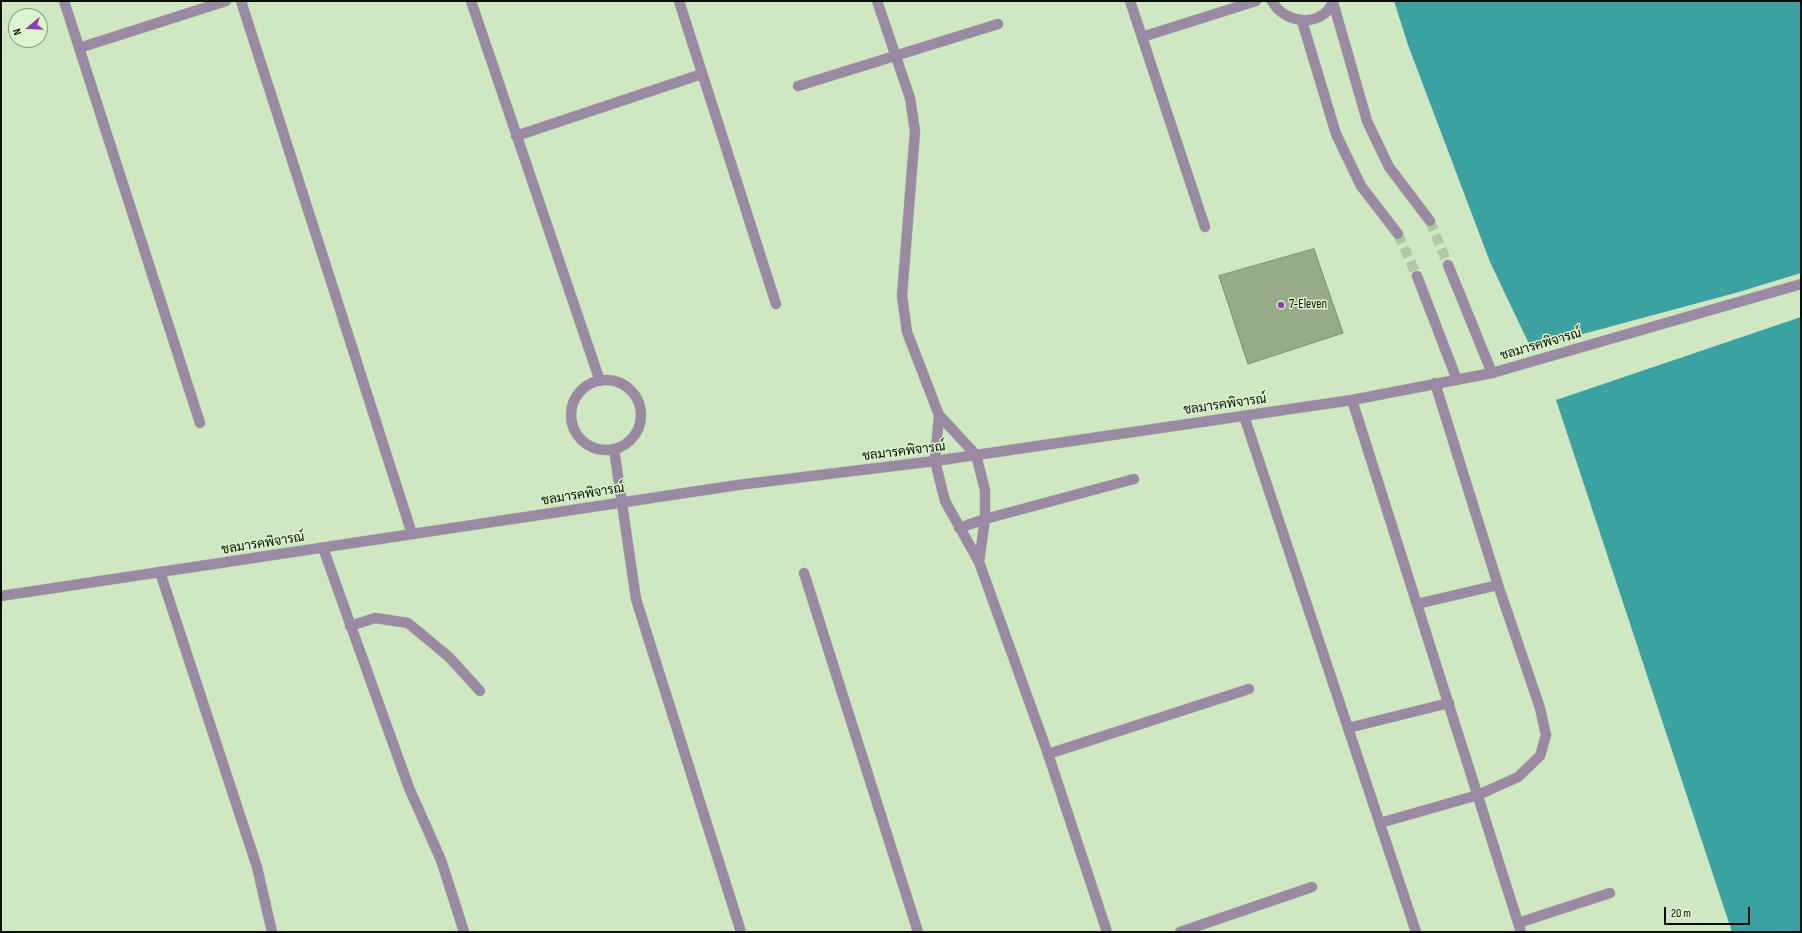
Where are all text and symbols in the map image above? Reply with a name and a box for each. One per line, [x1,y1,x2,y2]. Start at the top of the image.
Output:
north arrow [8,8,48,48]
text: N [10,27,24,37]
place label: 7-Eleven [1289,297,1327,313]
marker: 7-Eleven [1276,300,1286,310]
street label: ชลมารคพิจารณ์ [1499,326,1583,364]
street label: ชลมารคพิจารณ์ [1182,391,1268,419]
street label: ชลมารคพิจารณ์ [861,439,947,465]
street label: ชลมารคพิจารณ์ [540,481,626,509]
street label: ชลมารคพิจารณ์ [220,530,306,558]
scale bar [1666,899,1752,925]
text: 20 m [1671,906,1691,921]

